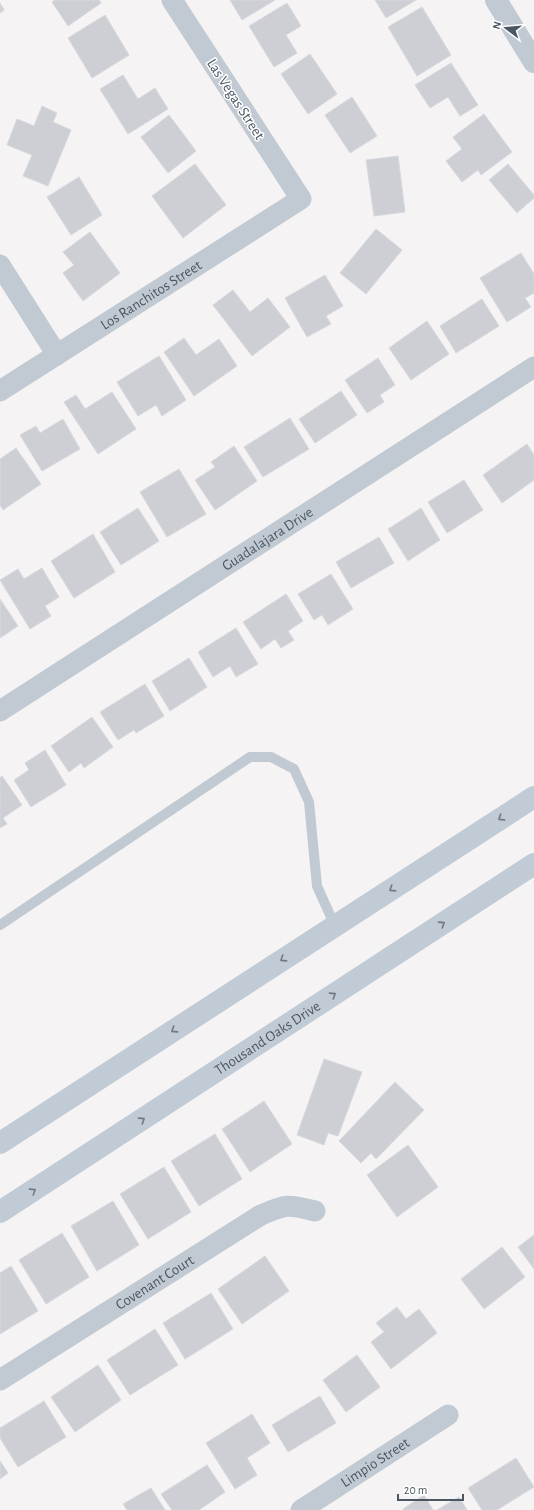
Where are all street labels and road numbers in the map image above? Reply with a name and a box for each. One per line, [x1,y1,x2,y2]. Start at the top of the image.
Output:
street label: Las Vegas Street [204,56,267,143]
street label: Los Ranchitos Street [98,257,205,333]
street label: Guadalajara Drive [219,504,316,574]
street label: Thousand Oaks Drive [212,998,323,1078]
street label: Covenant Court [113,1252,197,1313]
street label: Limpio Street [338,1435,412,1490]

